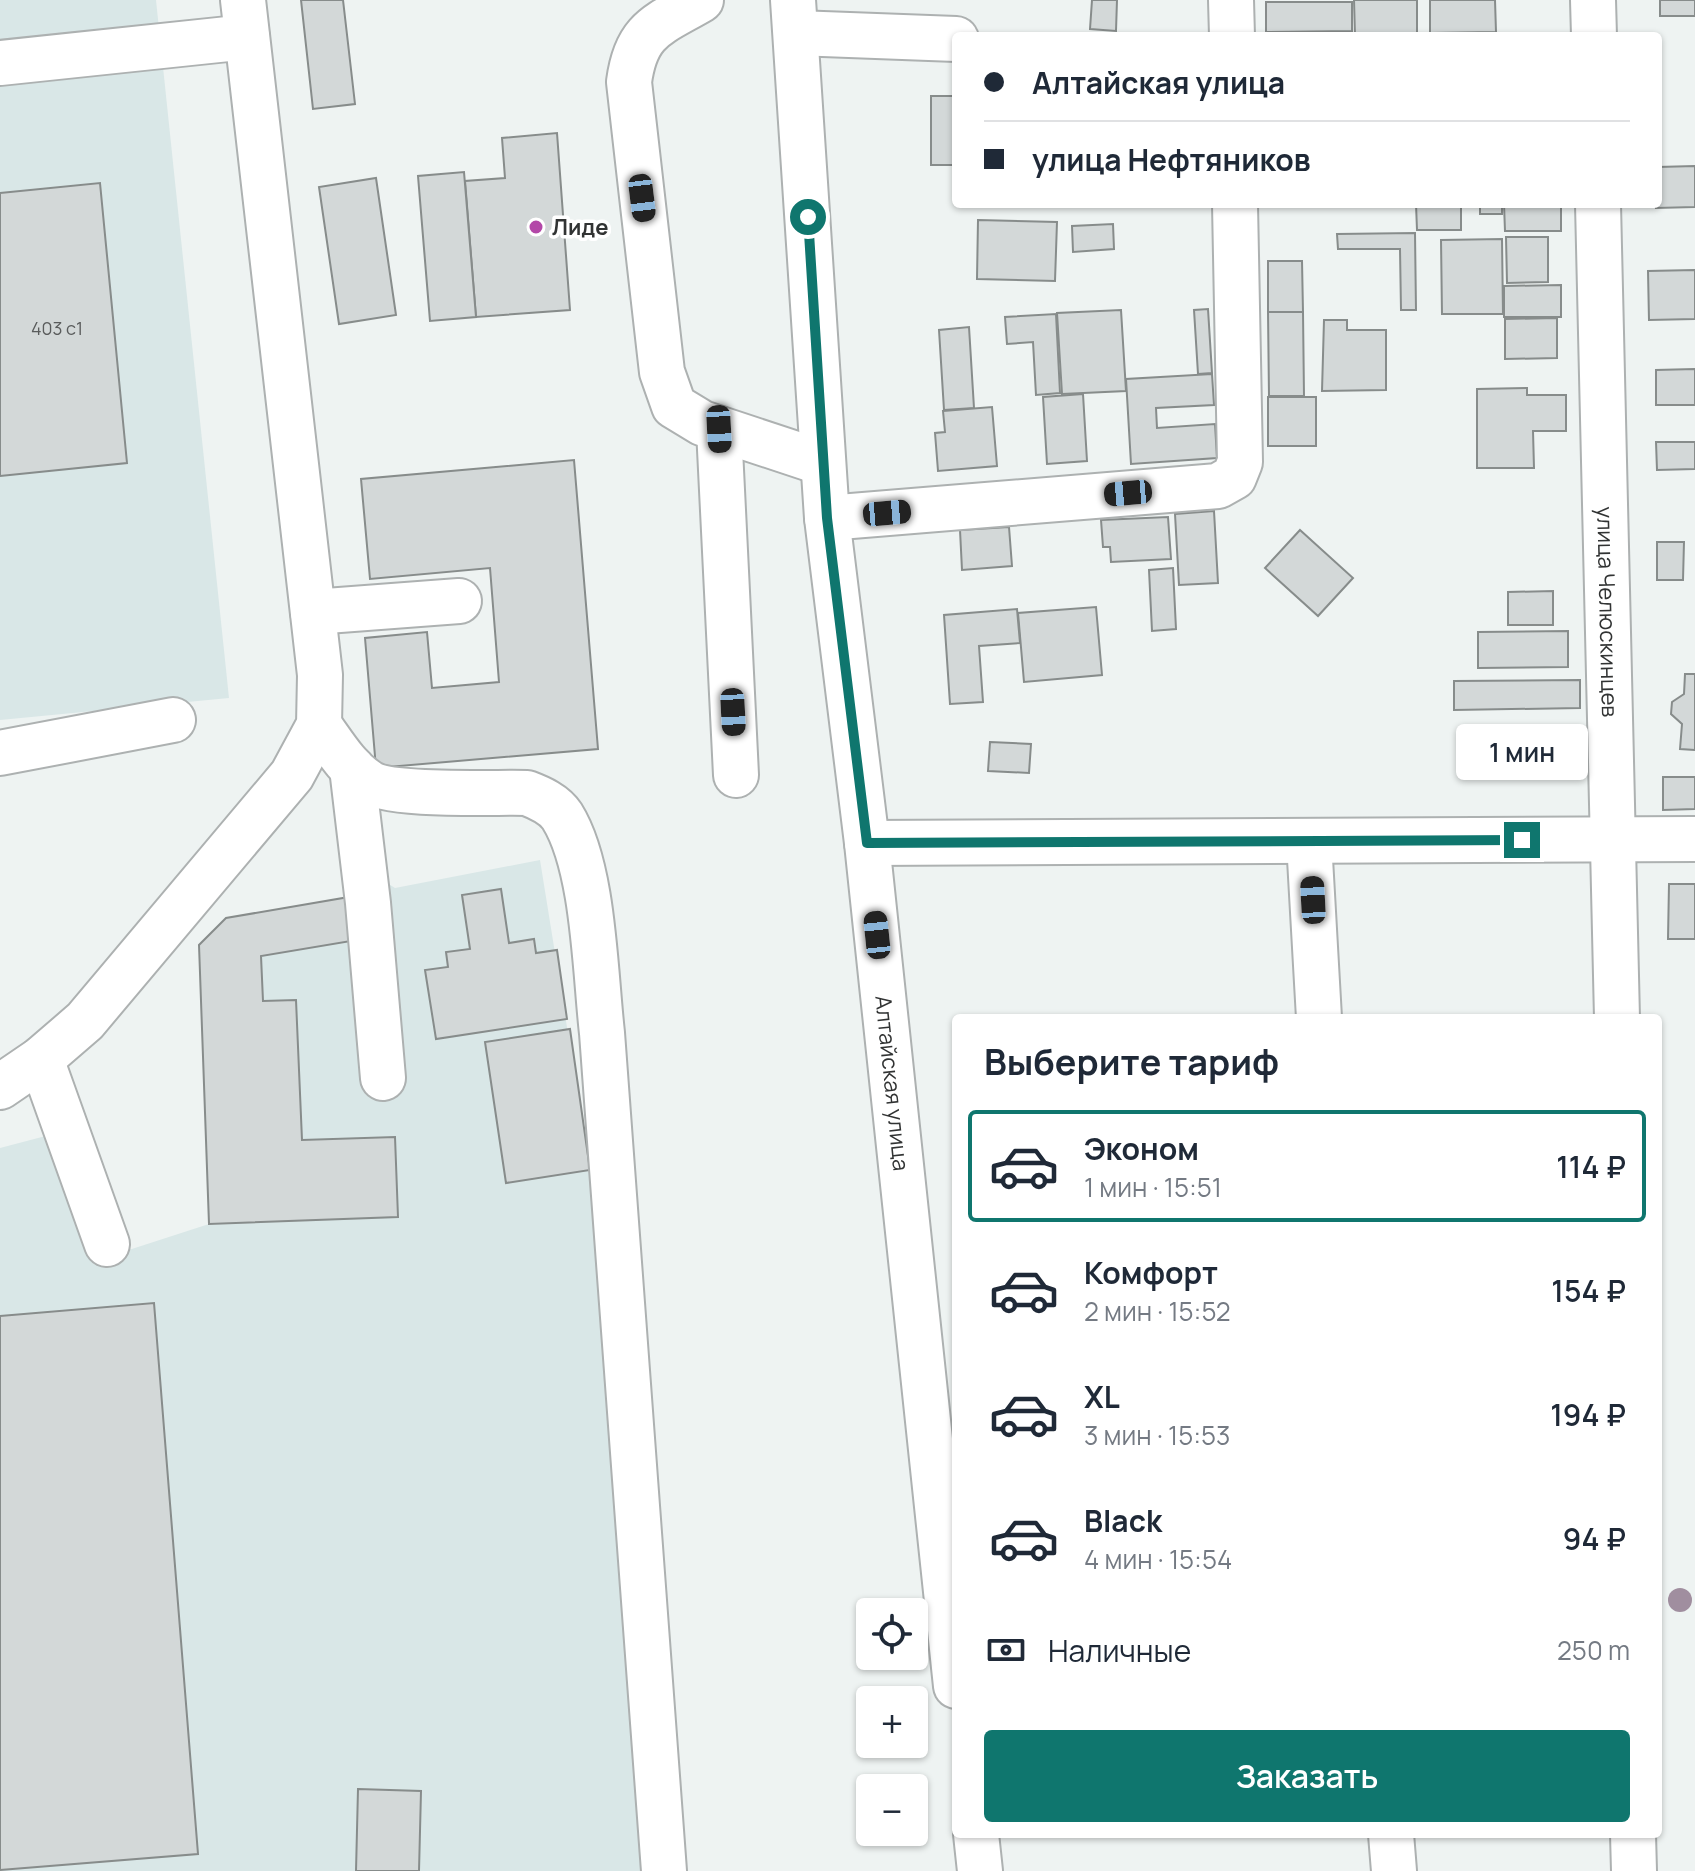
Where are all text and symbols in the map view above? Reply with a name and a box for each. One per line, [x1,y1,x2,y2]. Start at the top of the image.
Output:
text: Алтайская улица [1032,62,1285,103]
text: улица Нефтяников [1032,139,1311,180]
car [627,173,657,223]
route start [790,199,826,235]
place label: Лиде [552,212,608,242]
marker: Лиде [527,218,545,236]
house number: 403 с1 [31,316,83,340]
car [706,404,732,454]
car [1103,479,1153,507]
car [862,499,912,527]
street label: улица Челюскинцев [1590,506,1625,718]
car [720,687,746,737]
callout: 1 мин [1456,724,1588,780]
text: 1 мин [1489,734,1555,770]
route end [1504,822,1540,858]
car [1300,875,1326,925]
car [863,910,891,960]
street label: Алтайская улица [868,994,917,1172]
text: Выберите тариф [984,1037,1279,1086]
text: Эконом [1084,1128,1199,1169]
icon: car [988,1130,1060,1202]
text: 114 ₽ [1556,1146,1626,1187]
text: 1 мин · 15:51 [1084,1169,1222,1205]
text: Комфорт [1084,1252,1218,1293]
icon: car [988,1254,1060,1326]
text: 154 ₽ [1551,1270,1626,1311]
text: 2 мин · 15:52 [1084,1293,1230,1329]
text: XL [1084,1376,1120,1417]
icon: car [988,1378,1060,1450]
text: 194 ₽ [1550,1394,1626,1435]
text: 3 мин · 15:53 [1084,1417,1230,1453]
text: Black [1084,1500,1162,1541]
icon: car [988,1502,1060,1574]
text: 94 ₽ [1563,1518,1626,1559]
text: 4 мин · 15:54 [1084,1541,1232,1577]
map controls [856,1598,928,1846]
button: locate [856,1598,928,1670]
icon: cash [984,1628,1028,1672]
text: Наличные [1048,1630,1191,1671]
text: 250 m [1557,1632,1630,1668]
button: + [856,1686,928,1758]
button: Заказать [984,1730,1630,1822]
button: − [856,1774,928,1846]

